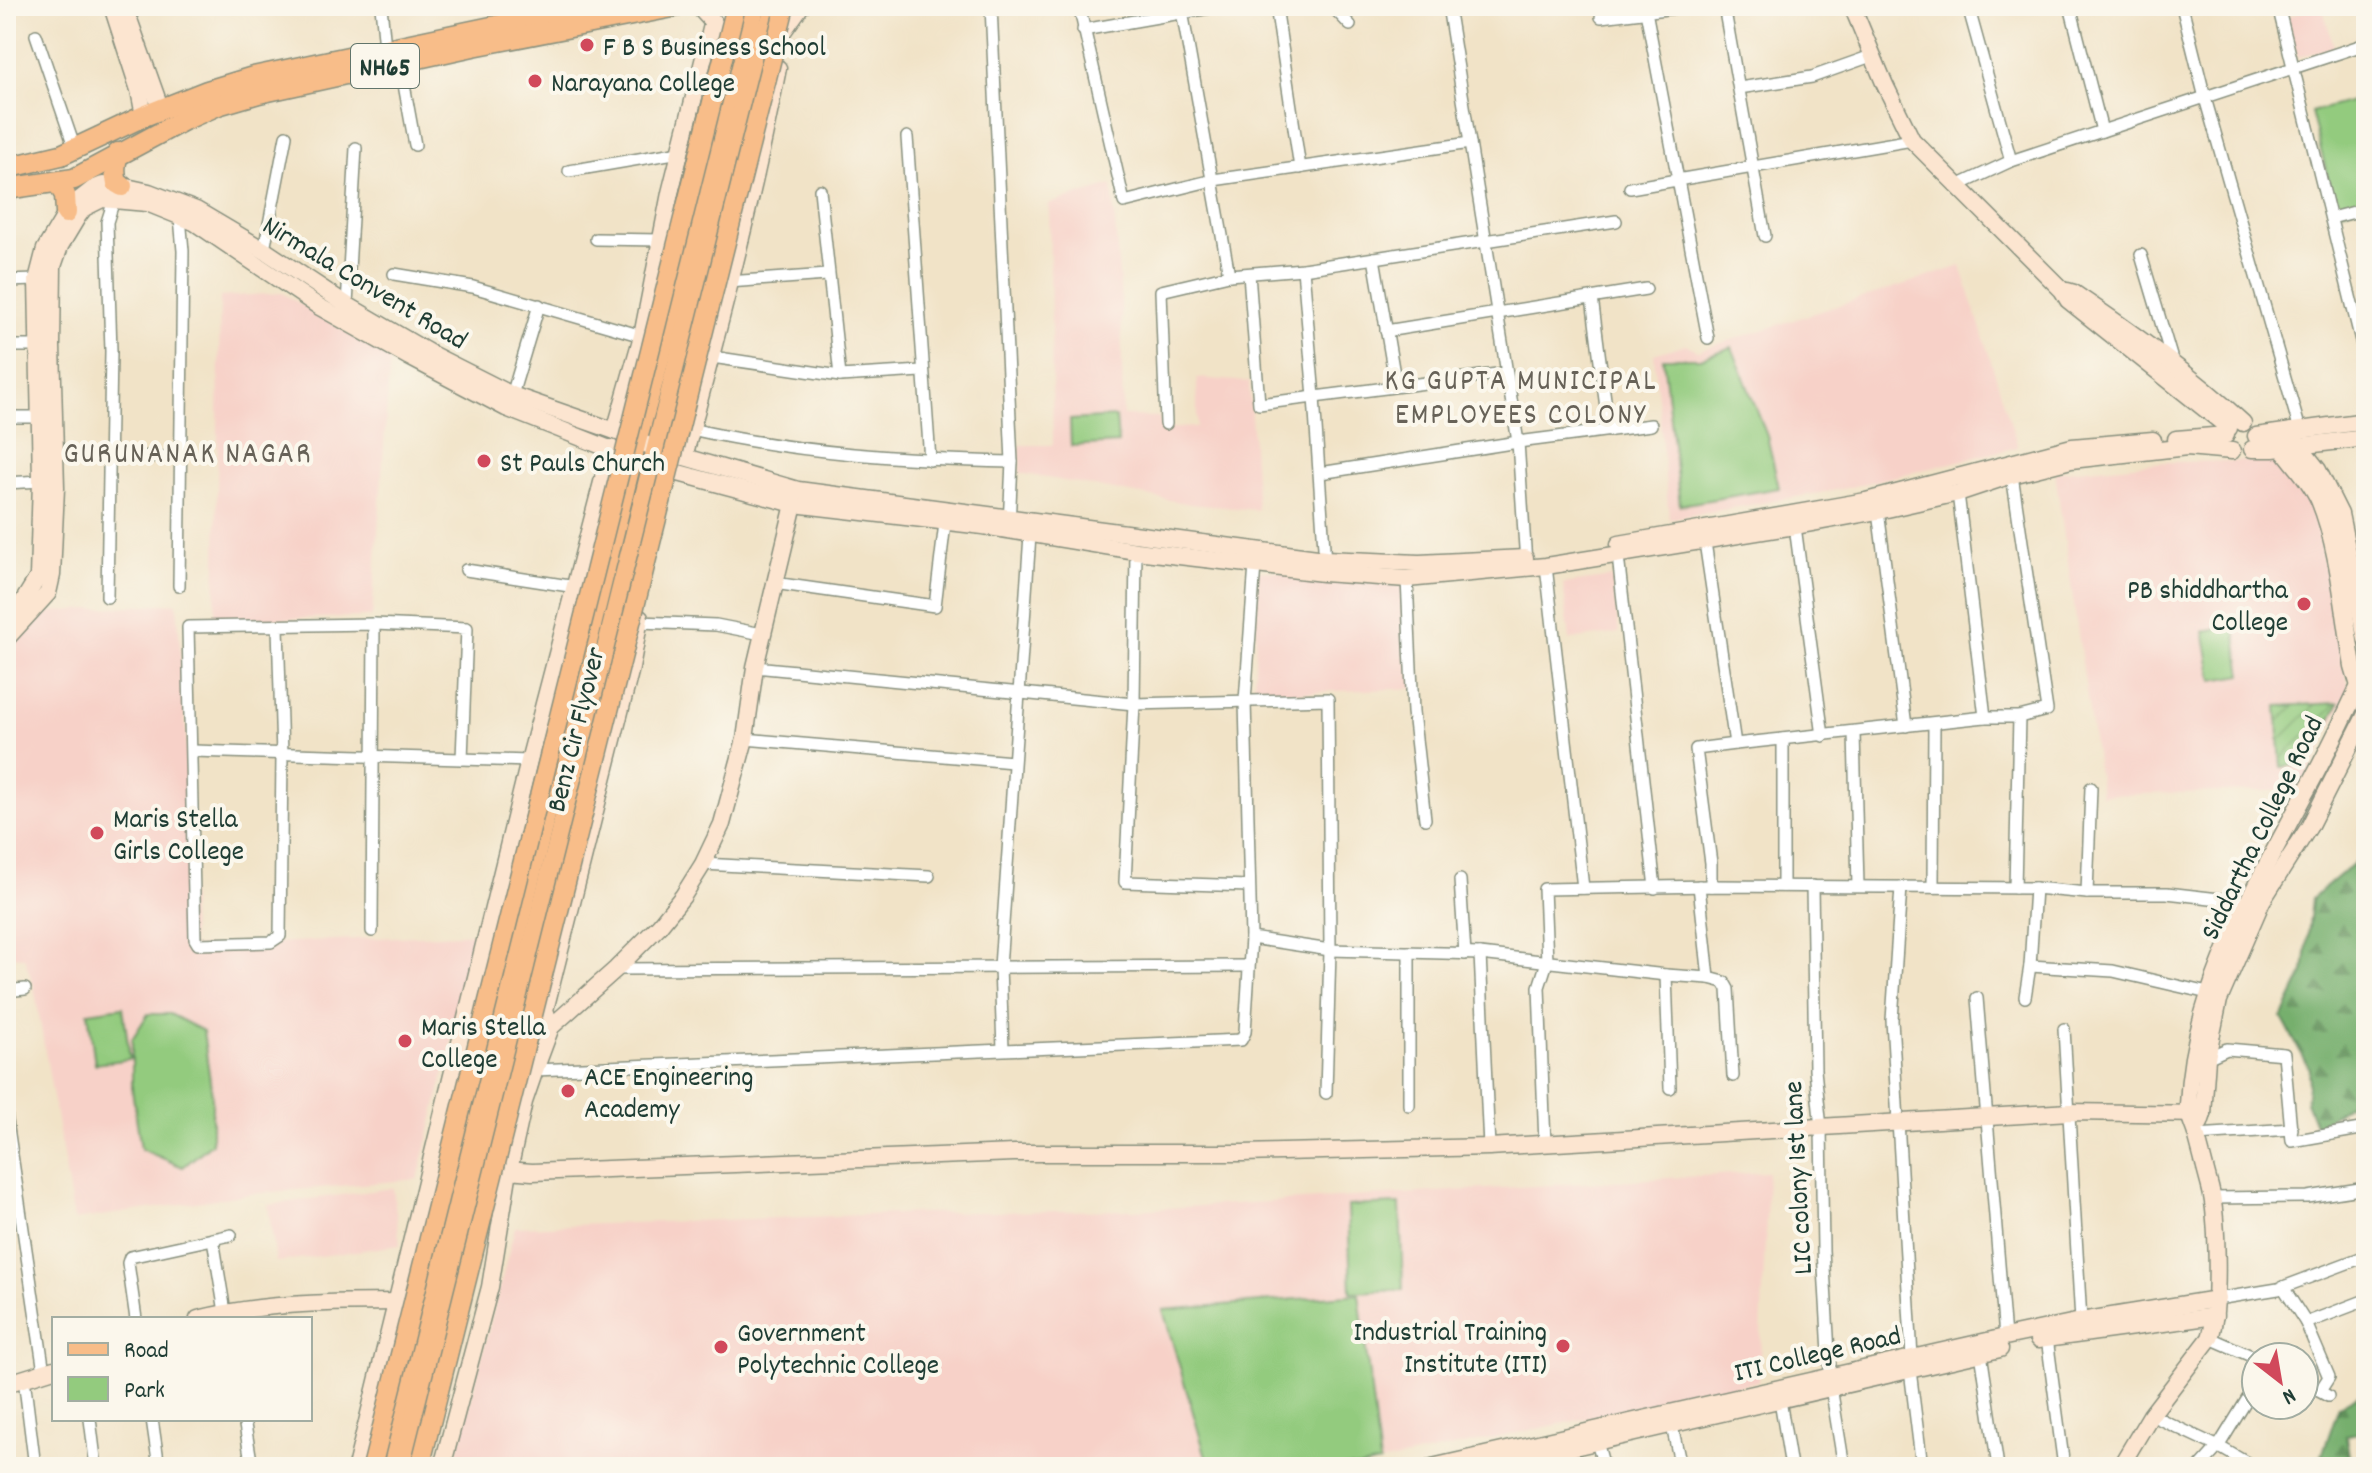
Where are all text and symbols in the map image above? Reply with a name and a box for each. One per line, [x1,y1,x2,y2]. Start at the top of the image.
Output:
place label: F B S Business School [603,30,826,70]
marker: F B S Business School [578,36,596,54]
road number: NH65 [351,44,419,88]
place label: Narayana College [551,66,735,106]
marker: Narayana College [526,72,544,90]
street label: Nirmala Convent Road [253,208,474,362]
district label: KG GUPTA MUNICIPAL EMPLOYEES COLONY [1385,362,1657,439]
district label: GURUNANAK NAGAR [63,435,313,478]
place label: St Pauls Church [500,446,665,486]
marker: St Pauls Church [475,452,493,470]
place label: PB shiddhartha College [2127,573,2289,645]
marker: PB shiddhartha College [2295,595,2313,613]
street label: Benz Cir Flyover [539,643,619,817]
street label: Siddartha College Road [2193,710,2336,948]
place label: Maris Stella Girls College [113,802,244,874]
marker: Maris Stella Girls College [88,824,106,842]
place label: Maris Stella College [421,1010,547,1082]
marker: Maris Stella College [396,1032,414,1050]
place label: ACE Engineering Academy [584,1060,754,1132]
street label: LIC colony 1st lane [1776,1080,1826,1275]
marker: ACE Engineering Academy [559,1082,577,1100]
place label: Industrial Training Institute (ITI) [1353,1315,1547,1387]
place label: Government Polytechnic College [737,1316,939,1388]
legend [52,1317,312,1421]
street label: ITI College Road [1731,1318,1906,1396]
text: Road [124,1335,169,1369]
marker: Industrial Training Institute (ITI) [1554,1337,1572,1355]
marker: Government Polytechnic College [712,1338,730,1356]
north arrow [2240,1341,2320,1421]
text: Park [124,1375,165,1409]
text: N [2276,1379,2301,1411]

